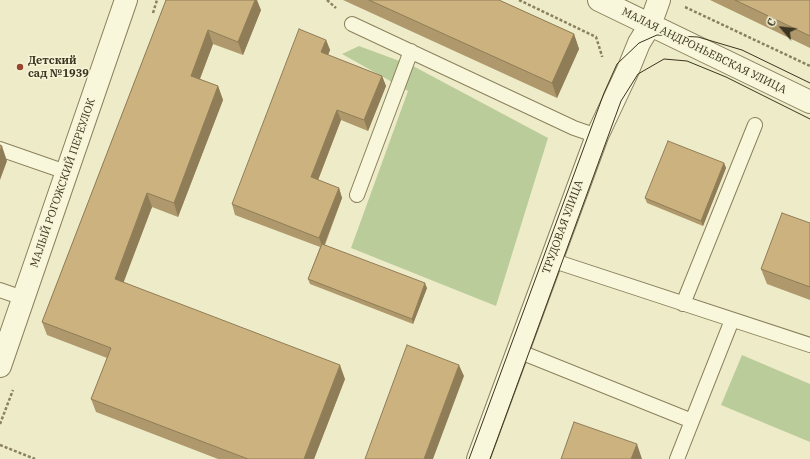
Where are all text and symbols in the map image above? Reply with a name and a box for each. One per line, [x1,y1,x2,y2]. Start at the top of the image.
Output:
street label: МАЛАЯ АНДРОНЬЕВСКАЯ УЛИЦА [619,5,789,97]
north arrow [762,8,802,48]
place label: Детский сад №1939 [28,54,89,80]
marker: Детский сад №1939 [15,62,25,72]
street label: МАЛЫЙ РОГОЖСКИЙ ПЕРЕУЛОК [28,97,98,269]
street label: ТРУДОВАЯ УЛИЦА [540,178,586,276]

